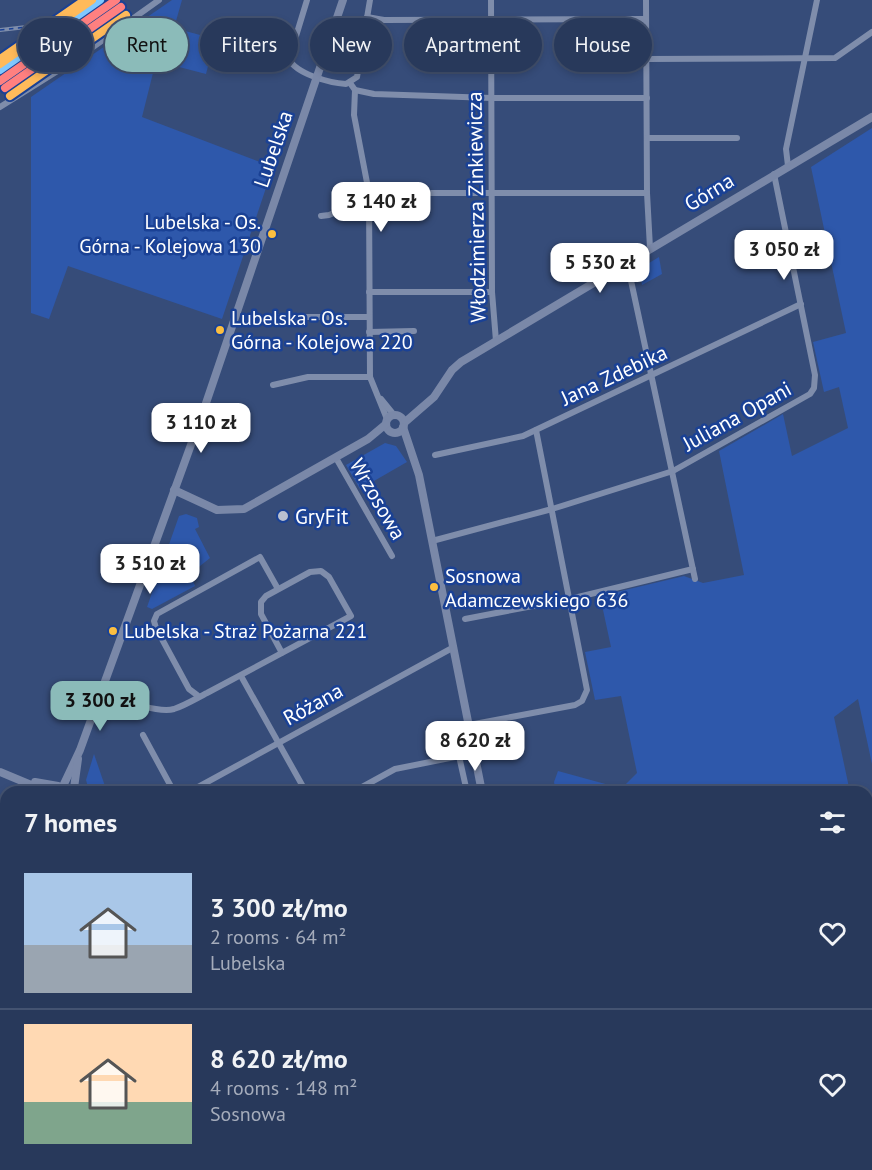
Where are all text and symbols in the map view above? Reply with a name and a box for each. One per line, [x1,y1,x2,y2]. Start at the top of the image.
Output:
chip: Buy [18,18,93,72]
chip: Rent [105,18,188,72]
chip: Filters [200,18,298,72]
chip: New [310,18,392,72]
chip: Apartment [404,18,542,72]
chip: House [554,18,652,72]
street label: Włodzimierza Zinkiewicza [460,91,492,323]
street label: Lubelska [247,107,299,191]
street label: Górna [679,167,739,217]
pin: 3 140 zł [319,182,443,233]
text: 3 140 zł [345,188,417,214]
place label: Lubelska - Os. Górna - Kolejowa 130 [79,209,261,259]
marker: Lubelska - Os. Górna - Kolejowa 130 [266,228,278,240]
pin: 3 050 zł [722,230,846,281]
text: 3 050 zł [748,236,820,262]
pin: 5 530 zł [538,243,662,294]
text: 5 530 zł [564,249,636,275]
place label: Lubelska - Os. Górna - Kolejowa 220 [231,305,413,355]
marker: Lubelska - Os. Górna - Kolejowa 220 [214,324,226,336]
street label: Jana Zdebika [556,339,672,412]
street label: Juliana Opani [677,375,796,457]
pin: 3 110 zł [139,403,263,454]
text: 3 110 zł [165,409,237,435]
street label: Wrzosowa [344,453,412,545]
place label: GryFit [295,503,348,530]
marker: GryFit [276,509,290,523]
pin: 3 510 zł [88,544,212,595]
text: 3 510 zł [114,550,186,576]
place label: Sosnowa Adamczewskiego 636 [445,563,628,613]
marker: Sosnowa Adamczewskiego 636 [428,581,440,593]
place label: Lubelska - Straż Pożarna 221 [124,618,367,644]
marker: Lubelska - Straż Pożarna 221 [107,625,119,637]
street label: Różana [278,677,348,731]
pin: 3 300 zł [38,681,162,732]
text: 3 300 zł [64,687,136,713]
pin: 8 620 zł [413,721,537,772]
text: 8 620 zł [439,727,511,753]
text: 7 homes [24,806,117,839]
icon: filters [816,806,849,839]
text: 3 300 zł/mo [210,891,348,924]
icon: home [72,897,144,969]
icon: heart [816,917,849,950]
text: 2 rooms · 64 m² [210,924,346,950]
text: Lubelska [210,950,285,976]
text: 8 620 zł/mo [210,1042,348,1075]
icon: home [72,1048,144,1120]
icon: heart [816,1068,849,1101]
text: 4 rooms · 148 m² [210,1075,357,1101]
text: Sosnowa [210,1101,286,1127]

